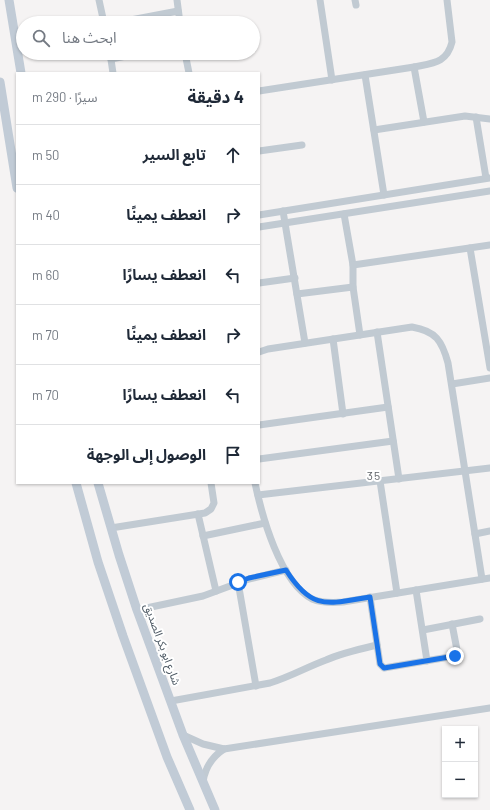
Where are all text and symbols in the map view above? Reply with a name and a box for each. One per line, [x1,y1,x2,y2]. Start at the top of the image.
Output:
search box [16,16,260,60]
icon: search [30,27,52,49]
text: ابحث هنا [62,28,117,46]
text: 4 دقيقة [188,86,244,106]
text: سيرًا · 290 m [32,89,97,105]
icon: ahead [222,144,244,166]
text: تابع السير [143,145,206,163]
text: 50 m [32,147,59,163]
icon: right [222,204,244,226]
text: انعطف يمينًا [126,205,206,223]
text: 40 m [32,207,60,223]
icon: left [222,264,244,286]
text: انعطف يسارًا [122,265,206,283]
text: 60 m [32,267,59,283]
icon: right [222,324,244,346]
text: انعطف يمينًا [126,325,206,343]
text: 70 m [32,327,59,343]
icon: left [222,384,244,406]
text: انعطف يسارًا [122,385,206,403]
text: 70 m [32,387,59,403]
icon: arrive [222,444,244,466]
text: الوصول إلى الوجهة [87,445,206,463]
district label: 35 [367,468,381,482]
route start [229,573,247,591]
street label: شارع ابو بكر الصديق [140,602,184,687]
route end [446,647,464,665]
map controls [442,726,478,798]
button: + [442,726,478,762]
button: − [442,762,478,798]

